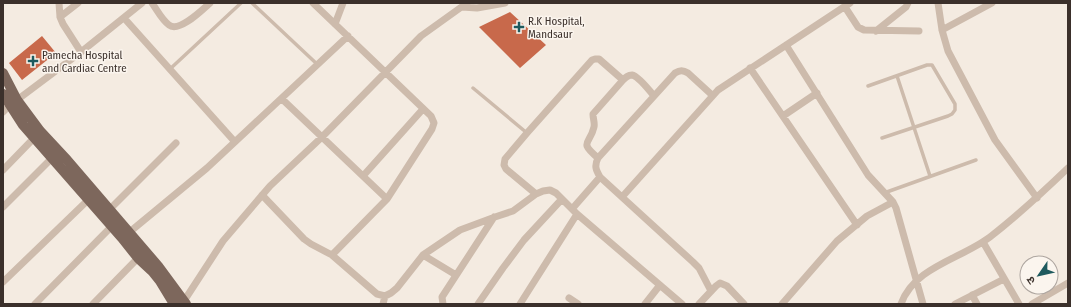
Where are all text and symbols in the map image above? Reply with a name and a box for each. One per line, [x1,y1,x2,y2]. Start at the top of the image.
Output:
place label: R.K Hospital, Mandsaur [528,15,585,41]
marker: R.K Hospital, Mandsaur [513,21,525,33]
place label: Pamecha Hospital and Cardiac Centre [42,49,127,75]
marker: Pamecha Hospital and Cardiac Centre [27,55,39,67]
north arrow [1019,255,1059,295]
text: उ [1024,274,1038,287]

